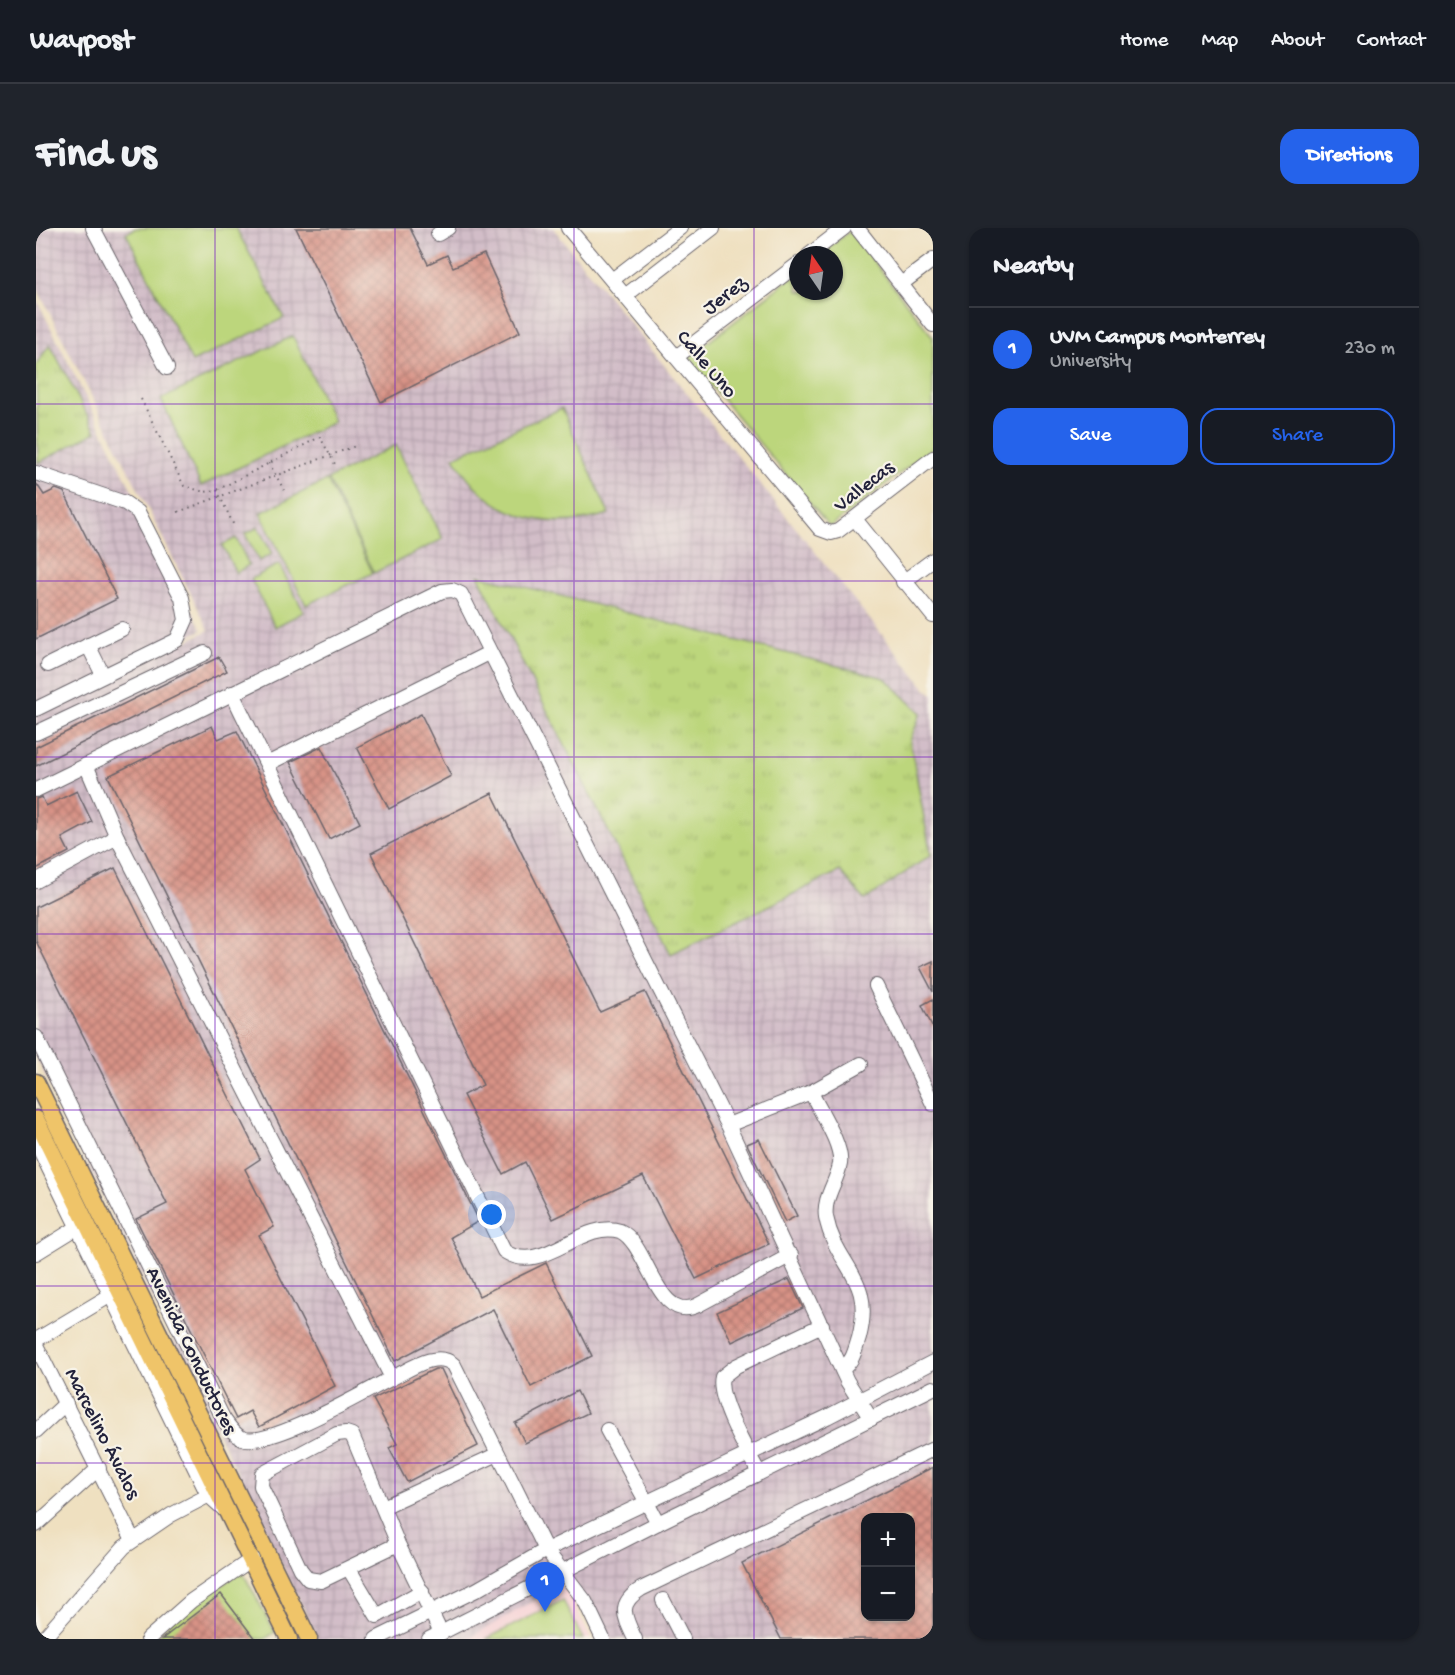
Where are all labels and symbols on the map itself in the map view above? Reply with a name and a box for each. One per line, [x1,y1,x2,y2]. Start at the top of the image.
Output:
north arrow [789,246,843,300]
street label: Jerez [699,271,754,322]
street label: Calle Uno [670,326,741,404]
street label: Vallecas [829,456,901,520]
your location [477,1200,506,1229]
street label: Avenida Conductores [139,1264,242,1440]
street label: Marcelino Ávalos [57,1365,146,1505]
pin: 1 [526,1562,564,1612]

